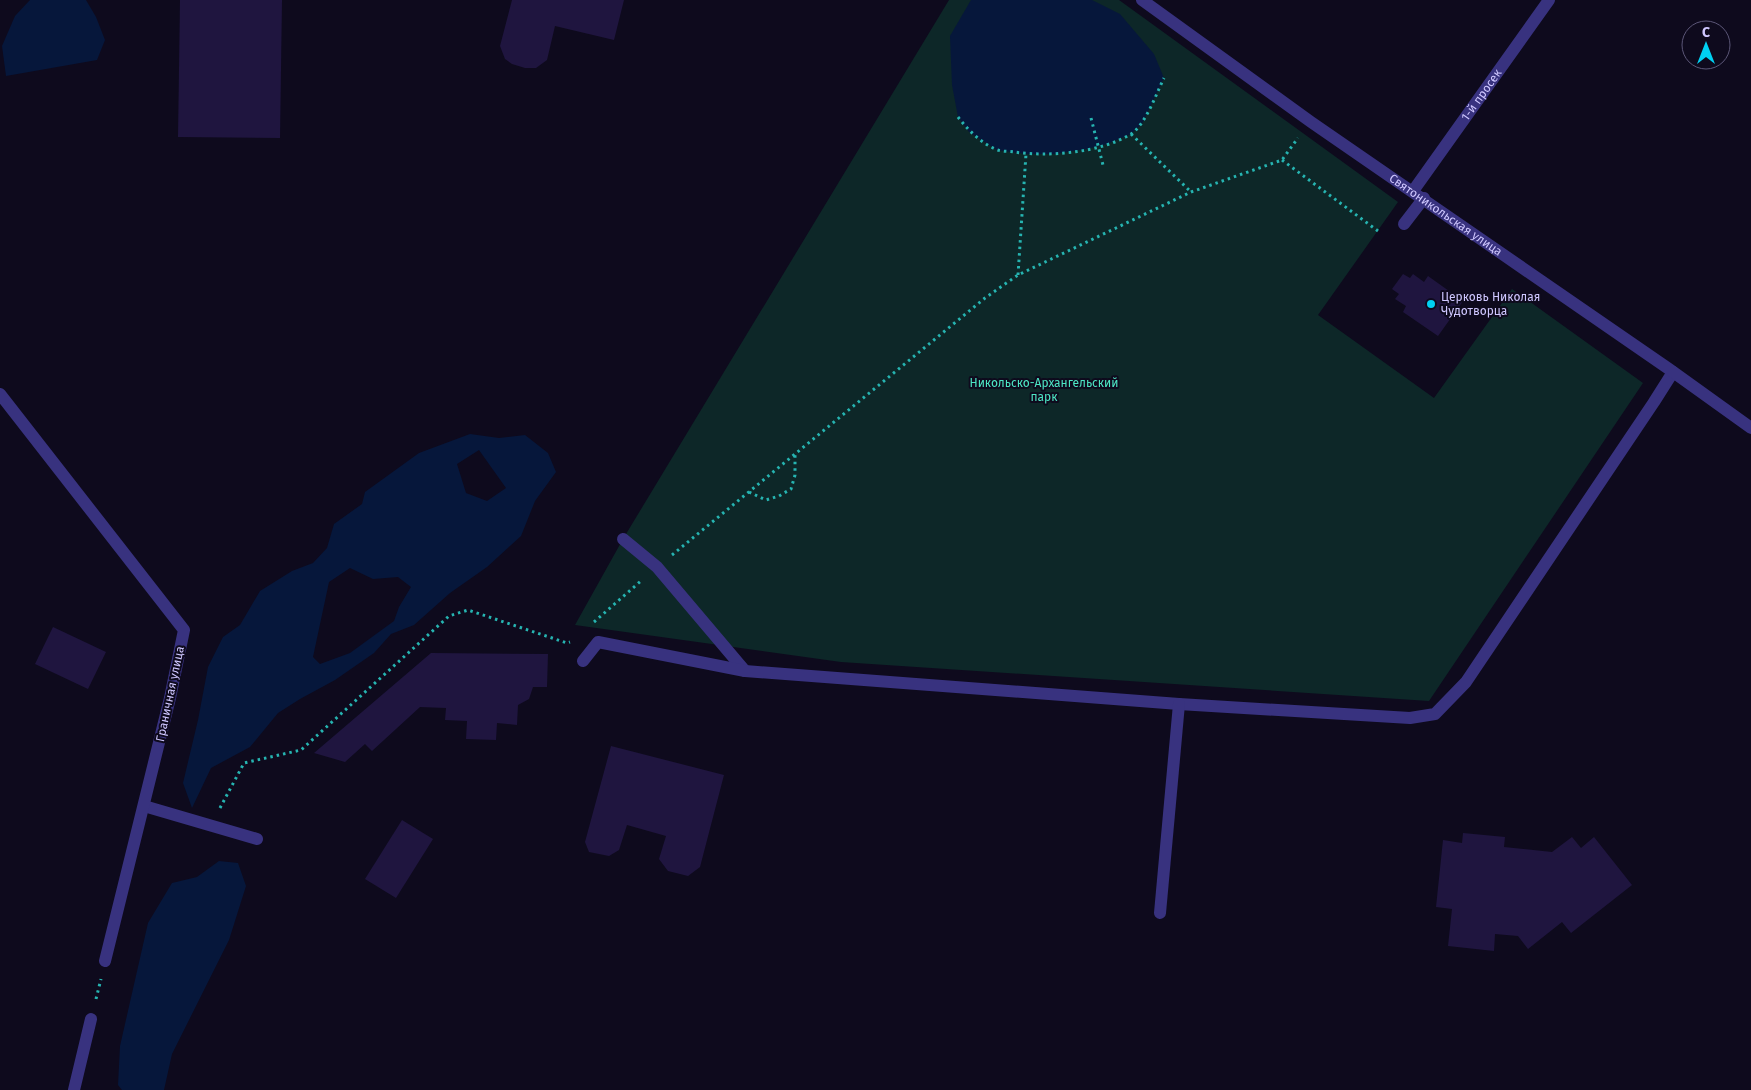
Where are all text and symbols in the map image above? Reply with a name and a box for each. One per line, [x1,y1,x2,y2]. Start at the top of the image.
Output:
north arrow [1681,20,1731,70]
text: С [1702,24,1710,41]
street label: 1-й просек [1458,66,1505,123]
street label: Святоникольская улица [1386,171,1505,259]
place label: Церковь Николая Чудотворца [1441,290,1540,318]
marker: Церковь Николая Чудотворца [1425,298,1437,310]
park label: Никольско-Архангельский парк [970,376,1118,404]
street label: Граничная улица [153,645,187,743]

